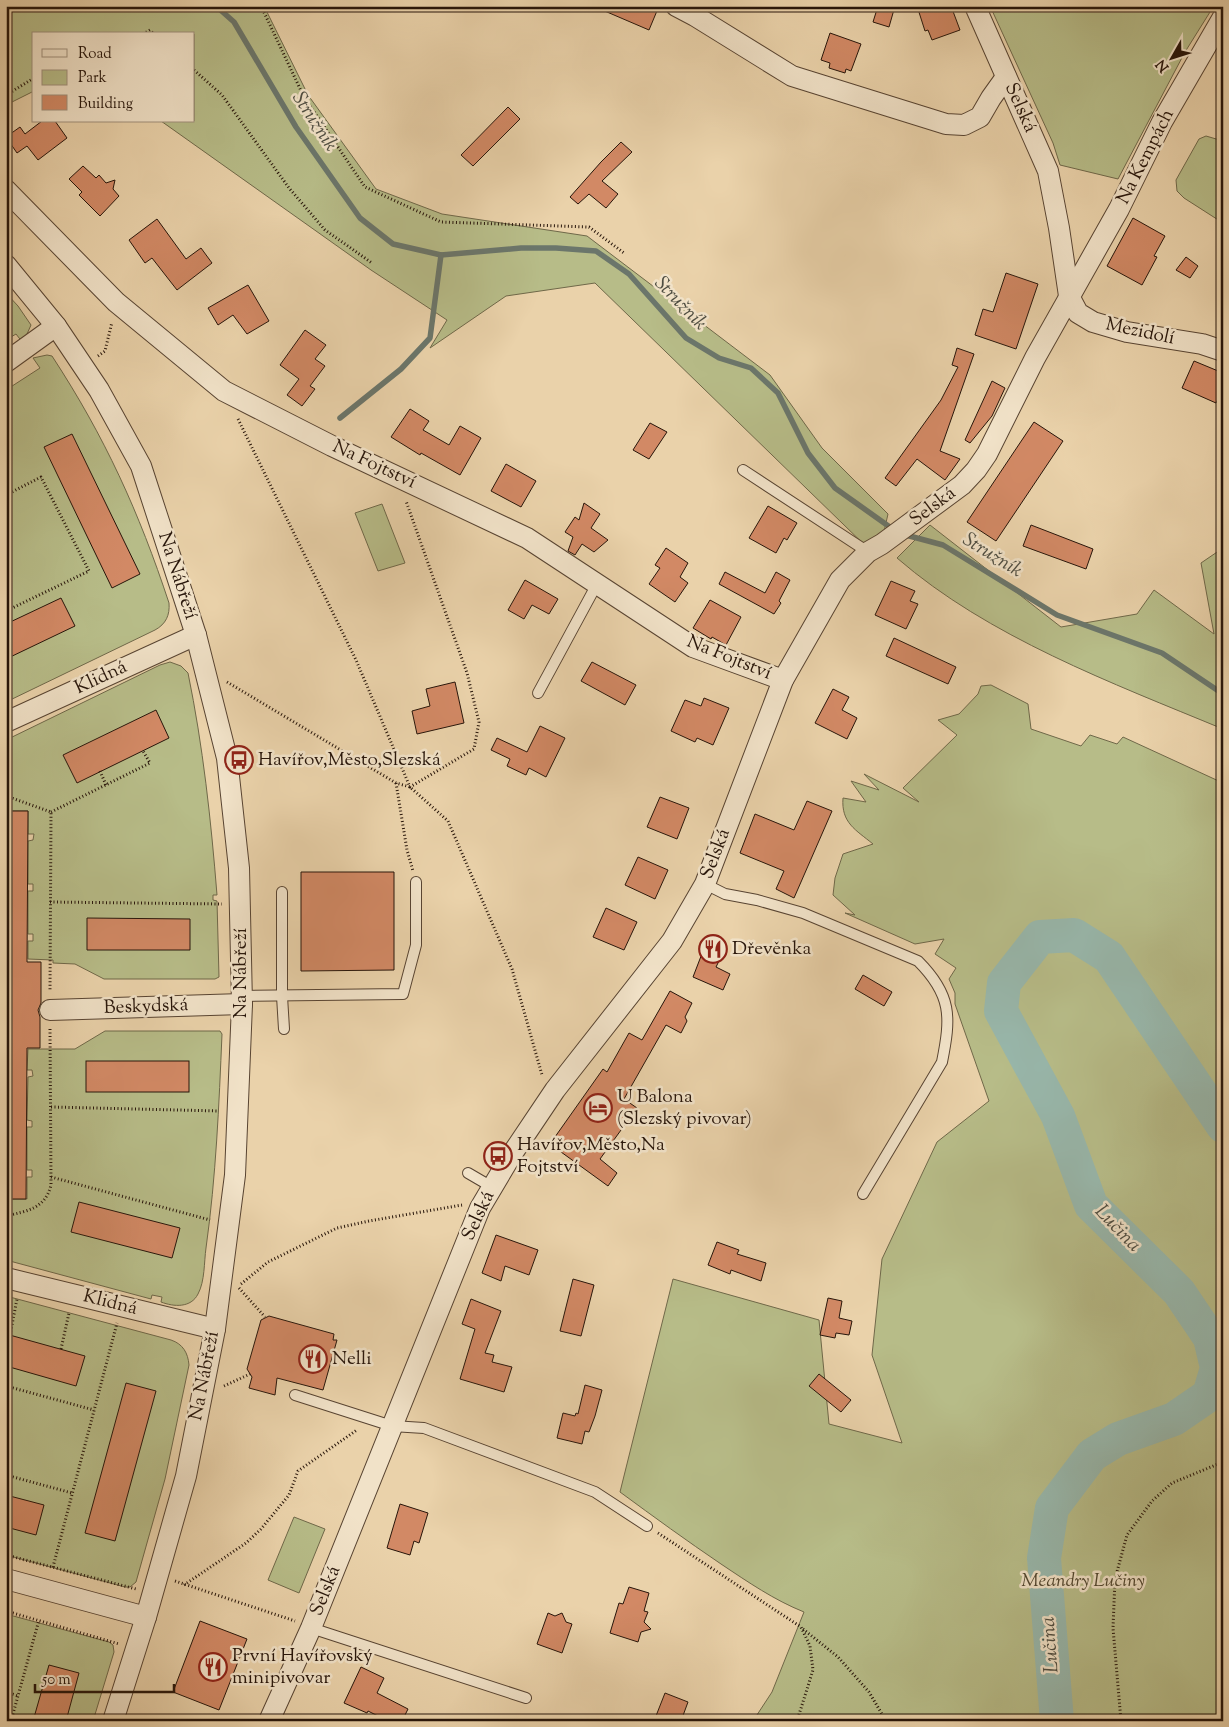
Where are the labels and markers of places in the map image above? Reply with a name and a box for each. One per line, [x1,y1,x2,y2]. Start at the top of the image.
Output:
bus stop icon: Havířov,Město,Slezská [224,745,254,775]
place label: Havířov,Město,Slezská [258,747,441,774]
restaurant icon: Dřevěnka [698,934,728,964]
place label: Dřevěnka [732,936,812,963]
place label: U Balona (Slezský pivovar) [617,1084,752,1133]
hotel icon: U Balona (Slezský pivovar) [583,1093,613,1123]
place label: Havířov,Město,Na Fojtství [517,1132,665,1181]
bus stop icon: Havířov,Město,Na Fojtství [483,1141,513,1171]
restaurant icon: Nelli [298,1344,328,1374]
place label: Nelli [332,1346,372,1373]
place label: První Havířovský minipivovar [232,1643,373,1692]
restaurant icon: První Havířovský minipivovar [198,1652,228,1682]

